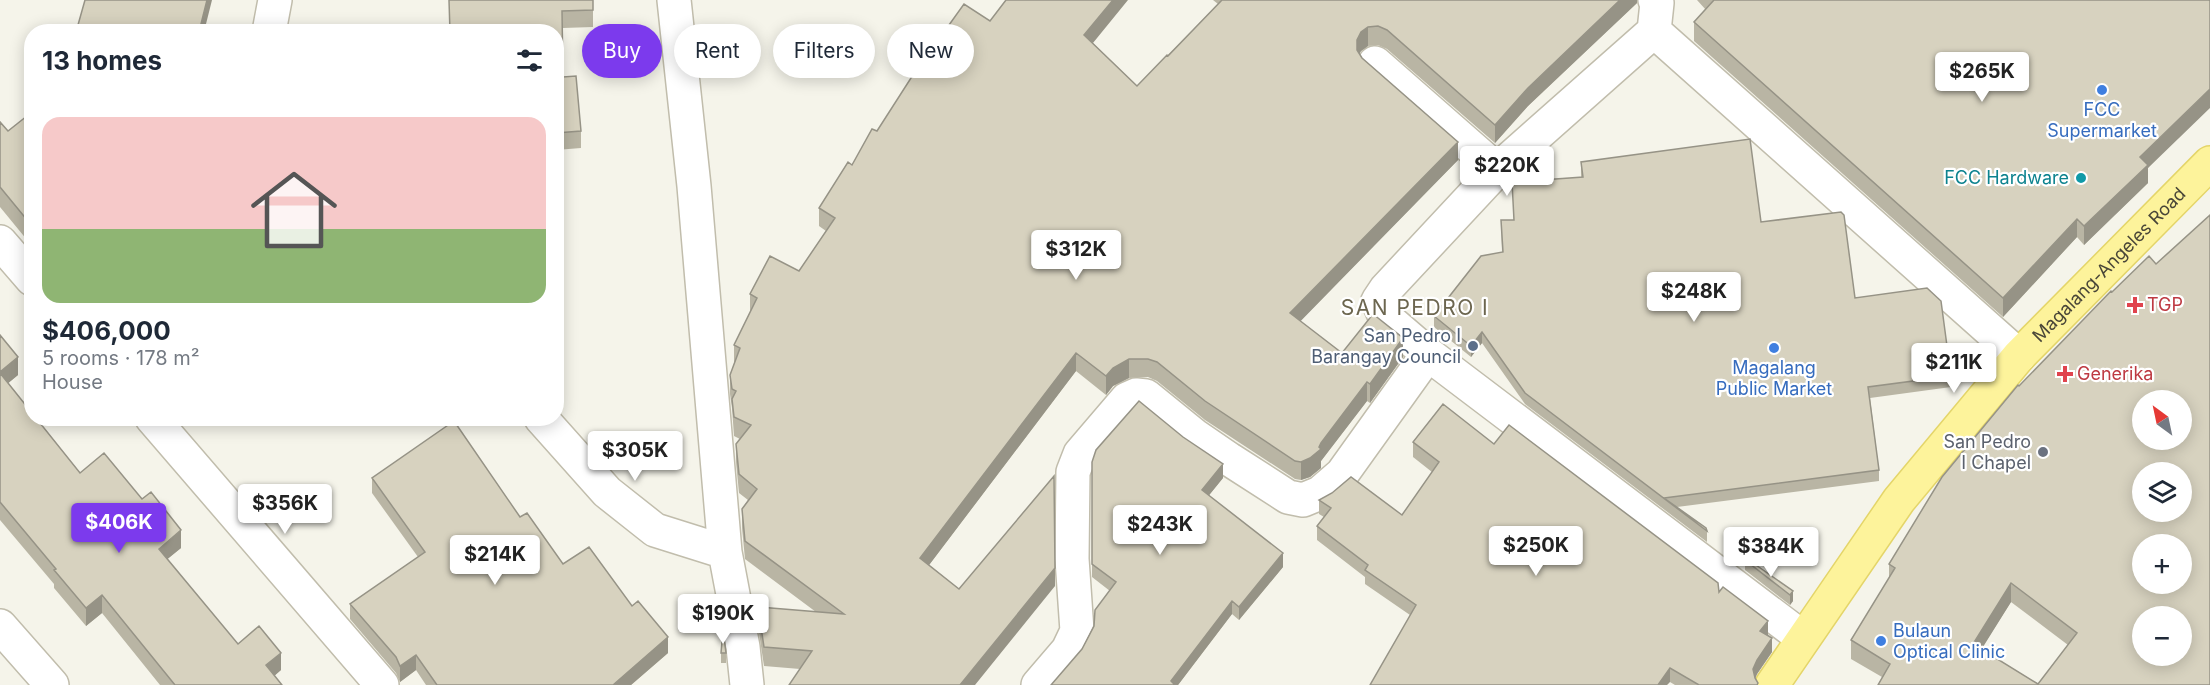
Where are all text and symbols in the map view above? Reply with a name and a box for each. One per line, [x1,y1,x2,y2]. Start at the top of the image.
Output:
chip: Buy [582,24,662,78]
chip: Rent [674,24,761,78]
chip: Filters [773,24,875,78]
chip: New [887,24,974,78]
icon: filters [513,44,546,77]
text: 13 homes [42,45,162,76]
pin: $265K [1940,52,2024,103]
text: $265K [1949,59,2015,83]
marker: FCC Supermarket [2095,83,2109,97]
place label: FCC Supermarket [2047,99,2157,141]
pin: $220K [1465,146,1549,197]
text: $220K [1474,153,1540,177]
icon: home [240,156,348,264]
place label: FCC Hardware [1944,167,2069,188]
marker: FCC Hardware [2074,171,2088,185]
street label: Magalang-Angeles Road [2028,183,2190,346]
pin: $312K [1034,230,1118,281]
text: $312K [1045,237,1107,261]
pin: $248K [1652,272,1736,323]
text: $248K [1661,279,1727,303]
place label: TGP [2147,294,2183,315]
district label: SAN PEDRO I [1341,295,1489,320]
marker: TGP [2128,298,2142,312]
text: $406,000 [42,315,171,346]
place label: San Pedro Ⅰ Barangay Council [1311,325,1461,367]
marker: San Pedro Ⅰ Barangay Council [1466,339,1480,353]
marker: Magalang Public Market [1767,341,1781,355]
pin: $211K [1912,343,1996,394]
text: 5 rooms · 178 m² [42,346,200,370]
text: $211K [1925,350,1983,374]
place label: Magalang Public Market [1716,357,1832,399]
place label: Generika [2077,363,2153,384]
marker: Generika [2058,367,2072,381]
text: House [42,370,103,394]
north arrow [2132,390,2192,450]
map controls [2132,390,2192,666]
pin: $305K [593,431,677,482]
place label: San Pedro I Chapel [1943,431,2031,473]
text: $305K [602,438,668,462]
marker: San Pedro I Chapel [2036,445,2050,459]
button: layers [2132,462,2192,522]
pin: $356K [243,484,327,535]
text: $356K [252,491,318,515]
pin: $406K [77,503,161,554]
pin: $243K [1118,505,1202,556]
text: $406K [85,510,153,534]
text: $243K [1127,512,1193,536]
pin: $250K [1494,526,1578,577]
pin: $384K [1729,527,1813,578]
text: $250K [1503,533,1569,557]
text: $384K [1738,534,1804,558]
button: + [2132,534,2192,594]
pin: $214K [453,535,537,586]
text: $214K [464,542,526,566]
pin: $190K [681,594,765,645]
text: $190K [692,601,754,625]
button: − [2132,606,2192,666]
place label: Bulaun Optical Clinic [1893,620,2005,662]
marker: Bulaun Optical Clinic [1874,634,1888,648]

